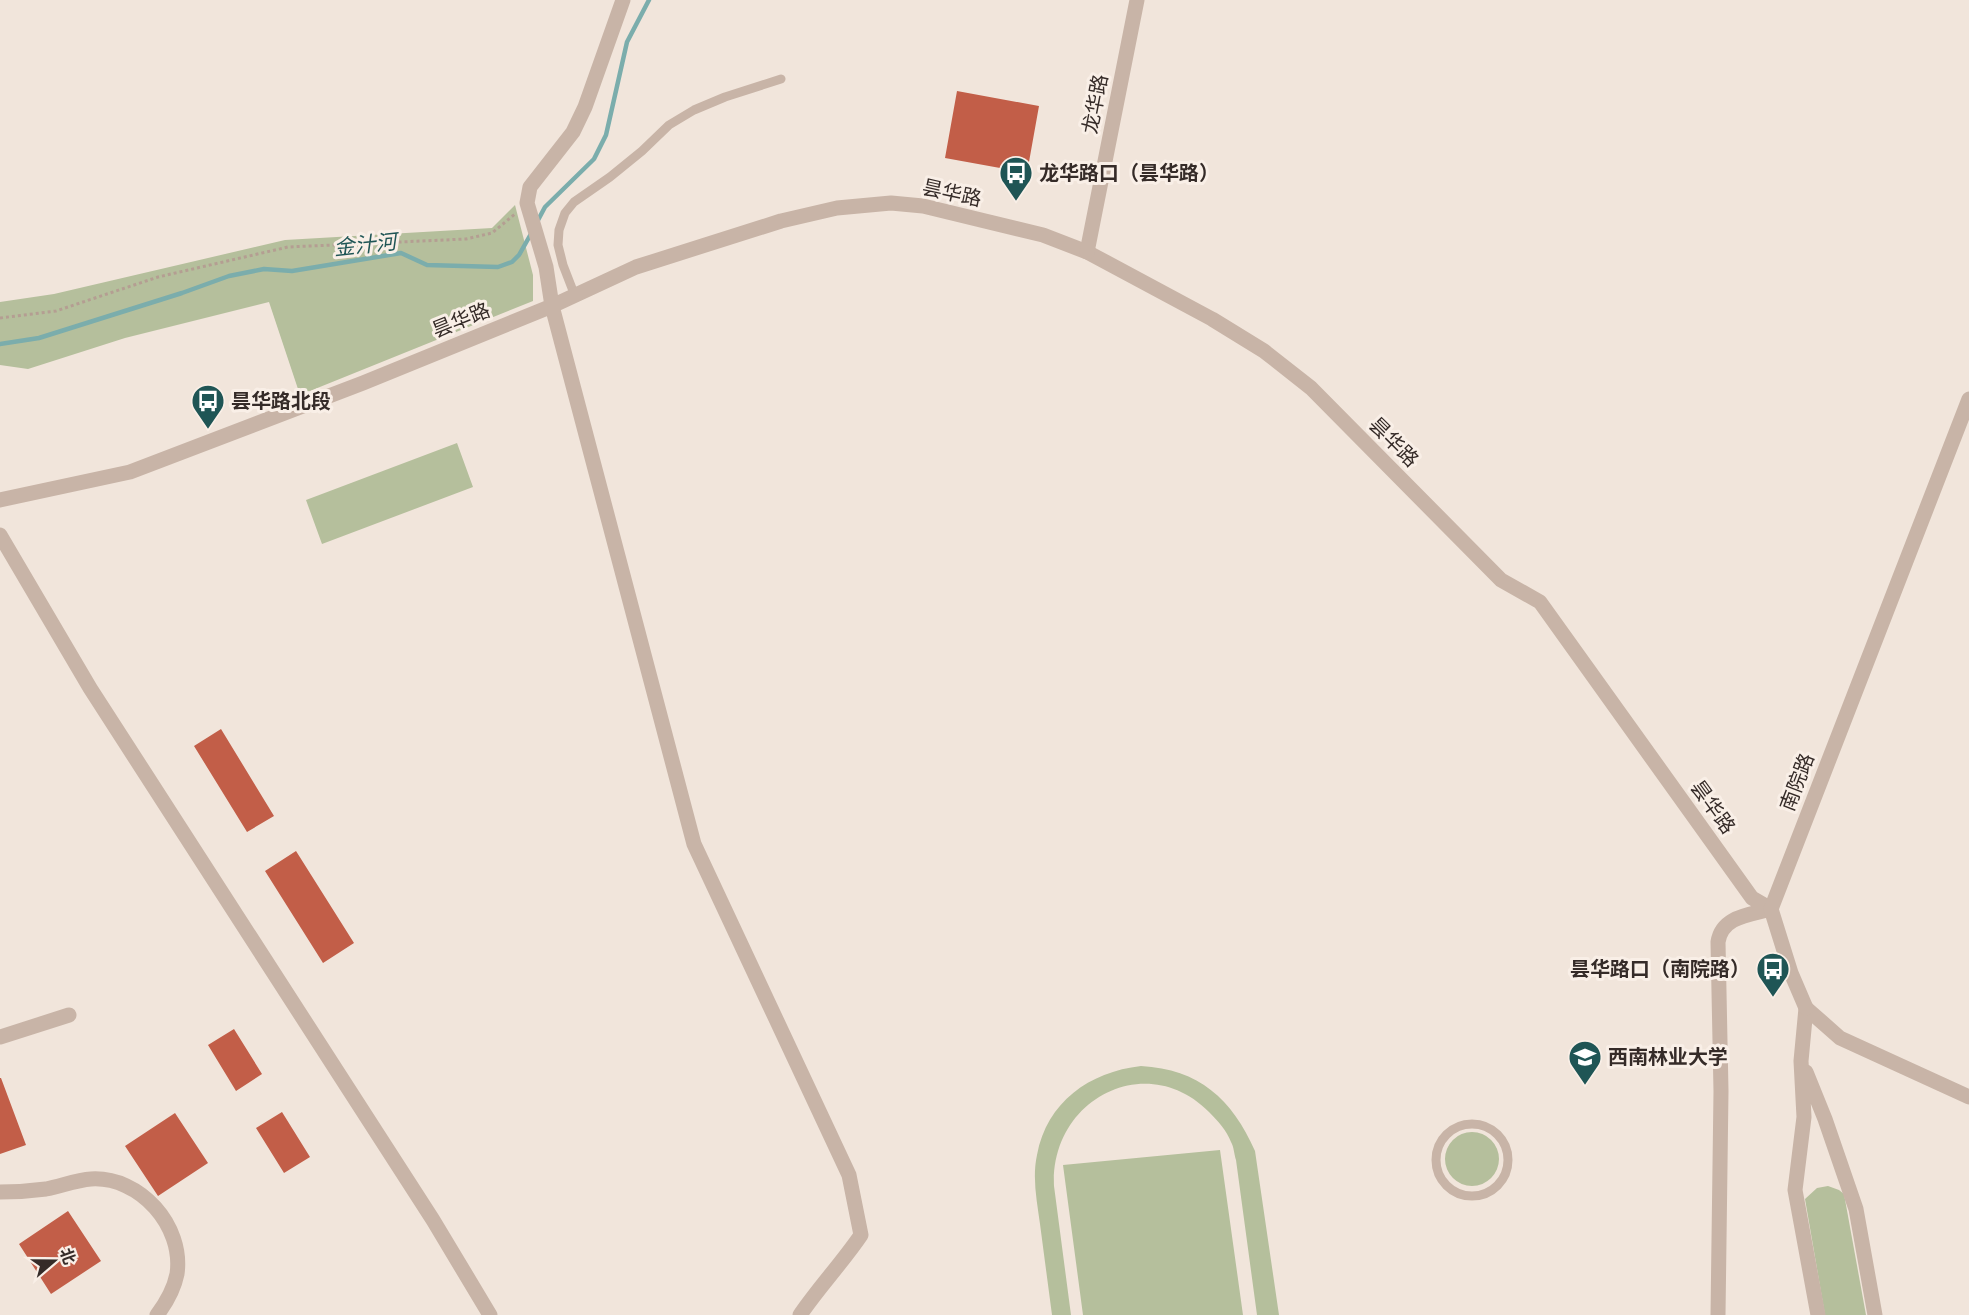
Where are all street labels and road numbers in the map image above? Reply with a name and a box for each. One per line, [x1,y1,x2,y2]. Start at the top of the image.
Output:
street label: 龙华路 [1078,72,1113,136]
street label: 昙华路 [920,176,984,211]
street label: 昙华路 [429,299,493,342]
street label: 昙华路 [1364,413,1423,472]
street label: 南院路 [1776,750,1819,814]
street label: 昙华路 [1686,776,1740,838]

